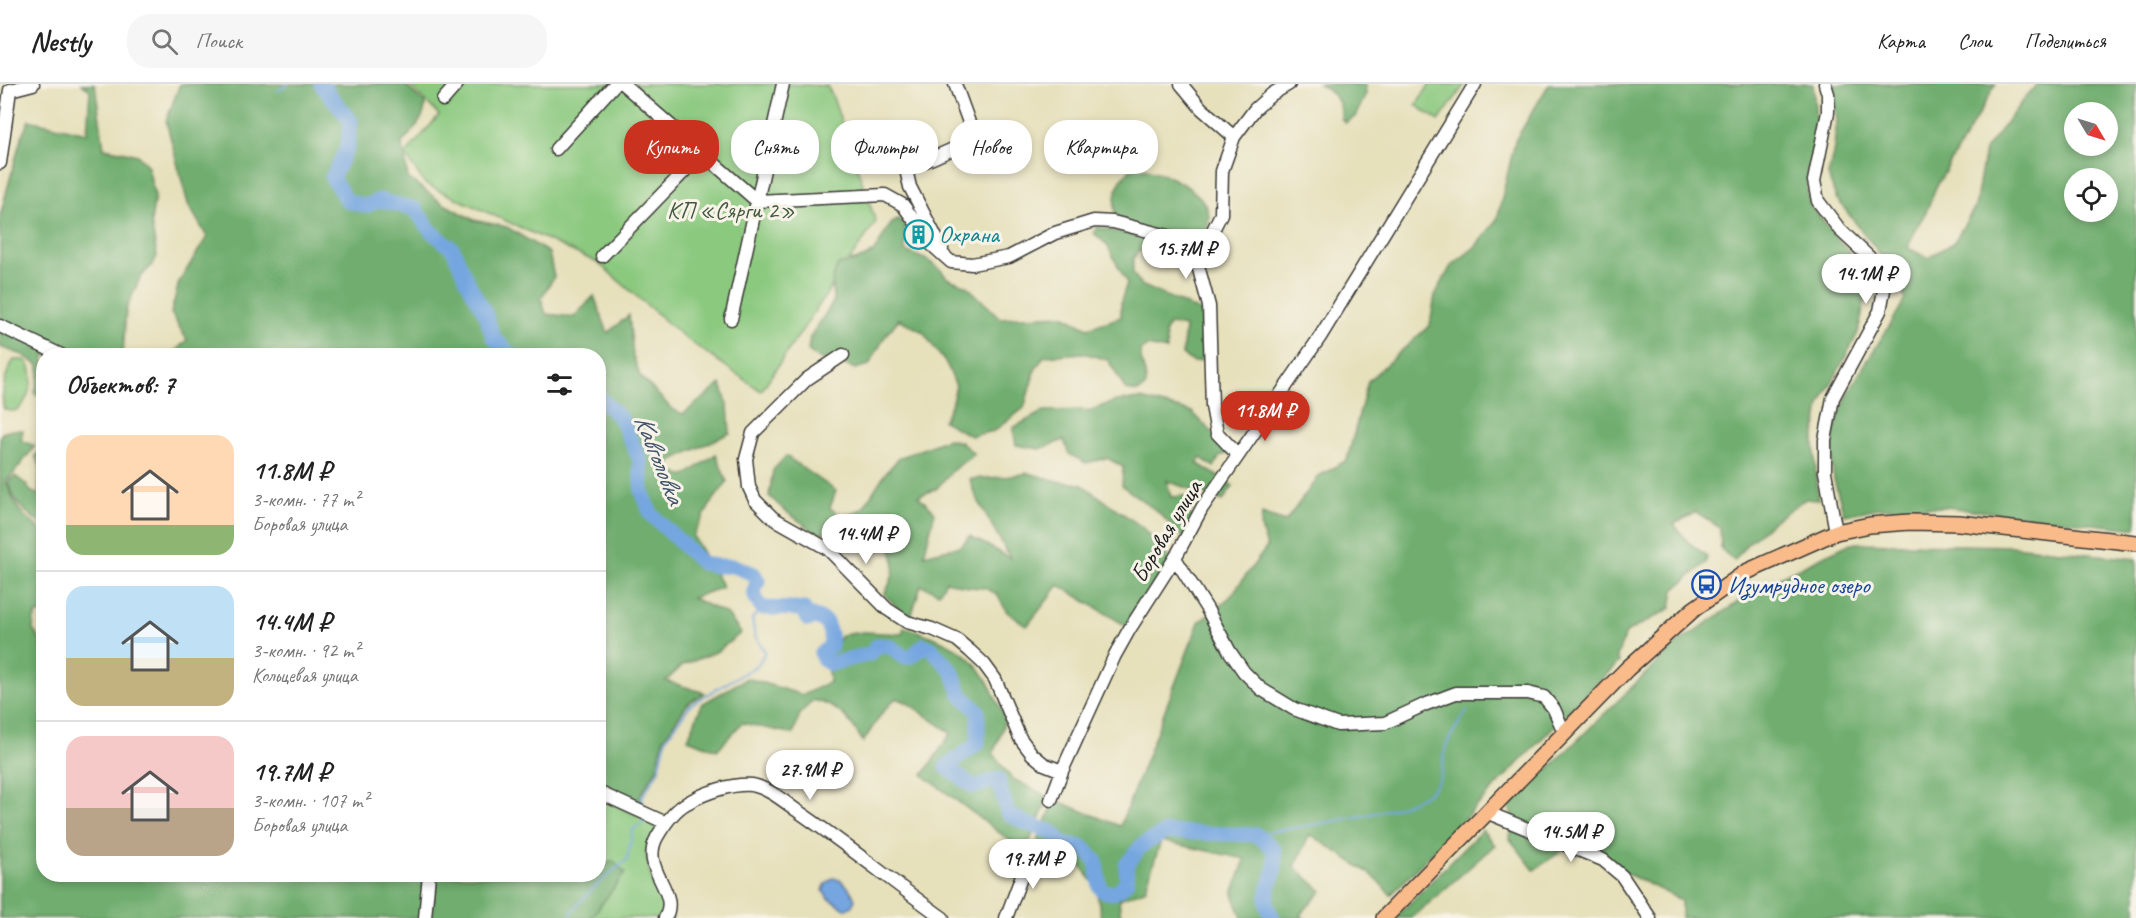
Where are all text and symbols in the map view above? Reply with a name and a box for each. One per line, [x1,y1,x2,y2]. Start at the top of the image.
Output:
search box [127,14,547,68]
text: Nestly [30,24,91,59]
icon: search [148,25,181,58]
text: Поиск [196,27,242,55]
text: Карта [1877,28,1925,54]
text: Слои [1958,28,1992,54]
text: Поделиться [2025,28,2106,54]
north arrow [2064,102,2118,156]
map controls [2064,102,2118,222]
chip: Купить [624,120,719,174]
chip: Снять [731,120,819,174]
chip: Фильтры [831,120,938,174]
chip: Новое [950,120,1032,174]
chip: Квартира [1044,120,1158,174]
button: locate [2064,168,2118,222]
park label: КП «Сярги 2» [667,195,795,225]
building icon: Охрана [902,218,934,250]
place label: Охрана [939,219,1000,249]
pin: 15.7M ₽ [1131,229,1241,280]
text: 15.7M ₽ [1156,236,1216,261]
pin: 14.1M ₽ [1811,254,1921,305]
text: 14.1M ₽ [1836,261,1896,286]
text: Объектов: 7 [66,368,175,401]
icon: filters [543,368,576,401]
pin: 11.8M ₽ [1210,391,1320,442]
text: 11.8M ₽ [1235,398,1295,423]
water label: Кавголовка [627,410,693,511]
text: 11.8M ₽ [252,454,331,487]
icon: home [114,459,186,531]
street label: Боровая улица [1124,473,1209,588]
text: 3-комн. · 77 m² [252,487,360,512]
text: Боровая улица [252,512,347,537]
pin: 14.4M ₽ [811,514,921,565]
text: 14.4M ₽ [836,521,896,546]
bus stop icon: Изумрудное озеро [1691,569,1723,601]
place label: Изумрудное озеро [1728,570,1871,601]
text: 14.4M ₽ [252,605,331,638]
icon: home [114,610,186,682]
text: 3-комн. · 92 m² [252,638,360,663]
text: Кольцевая улица [252,663,358,688]
pin: 27.9M ₽ [755,750,865,801]
text: 19.7M ₽ [252,755,331,788]
text: 27.9M ₽ [780,757,840,782]
icon: home [114,760,186,832]
text: 3-комн. · 107 m² [252,788,369,813]
pin: 14.5M ₽ [1516,812,1626,863]
text: Боровая улица [252,813,347,838]
text: 14.5M ₽ [1541,819,1601,844]
pin: 19.7M ₽ [978,839,1088,890]
text: 19.7M ₽ [1003,846,1063,871]

